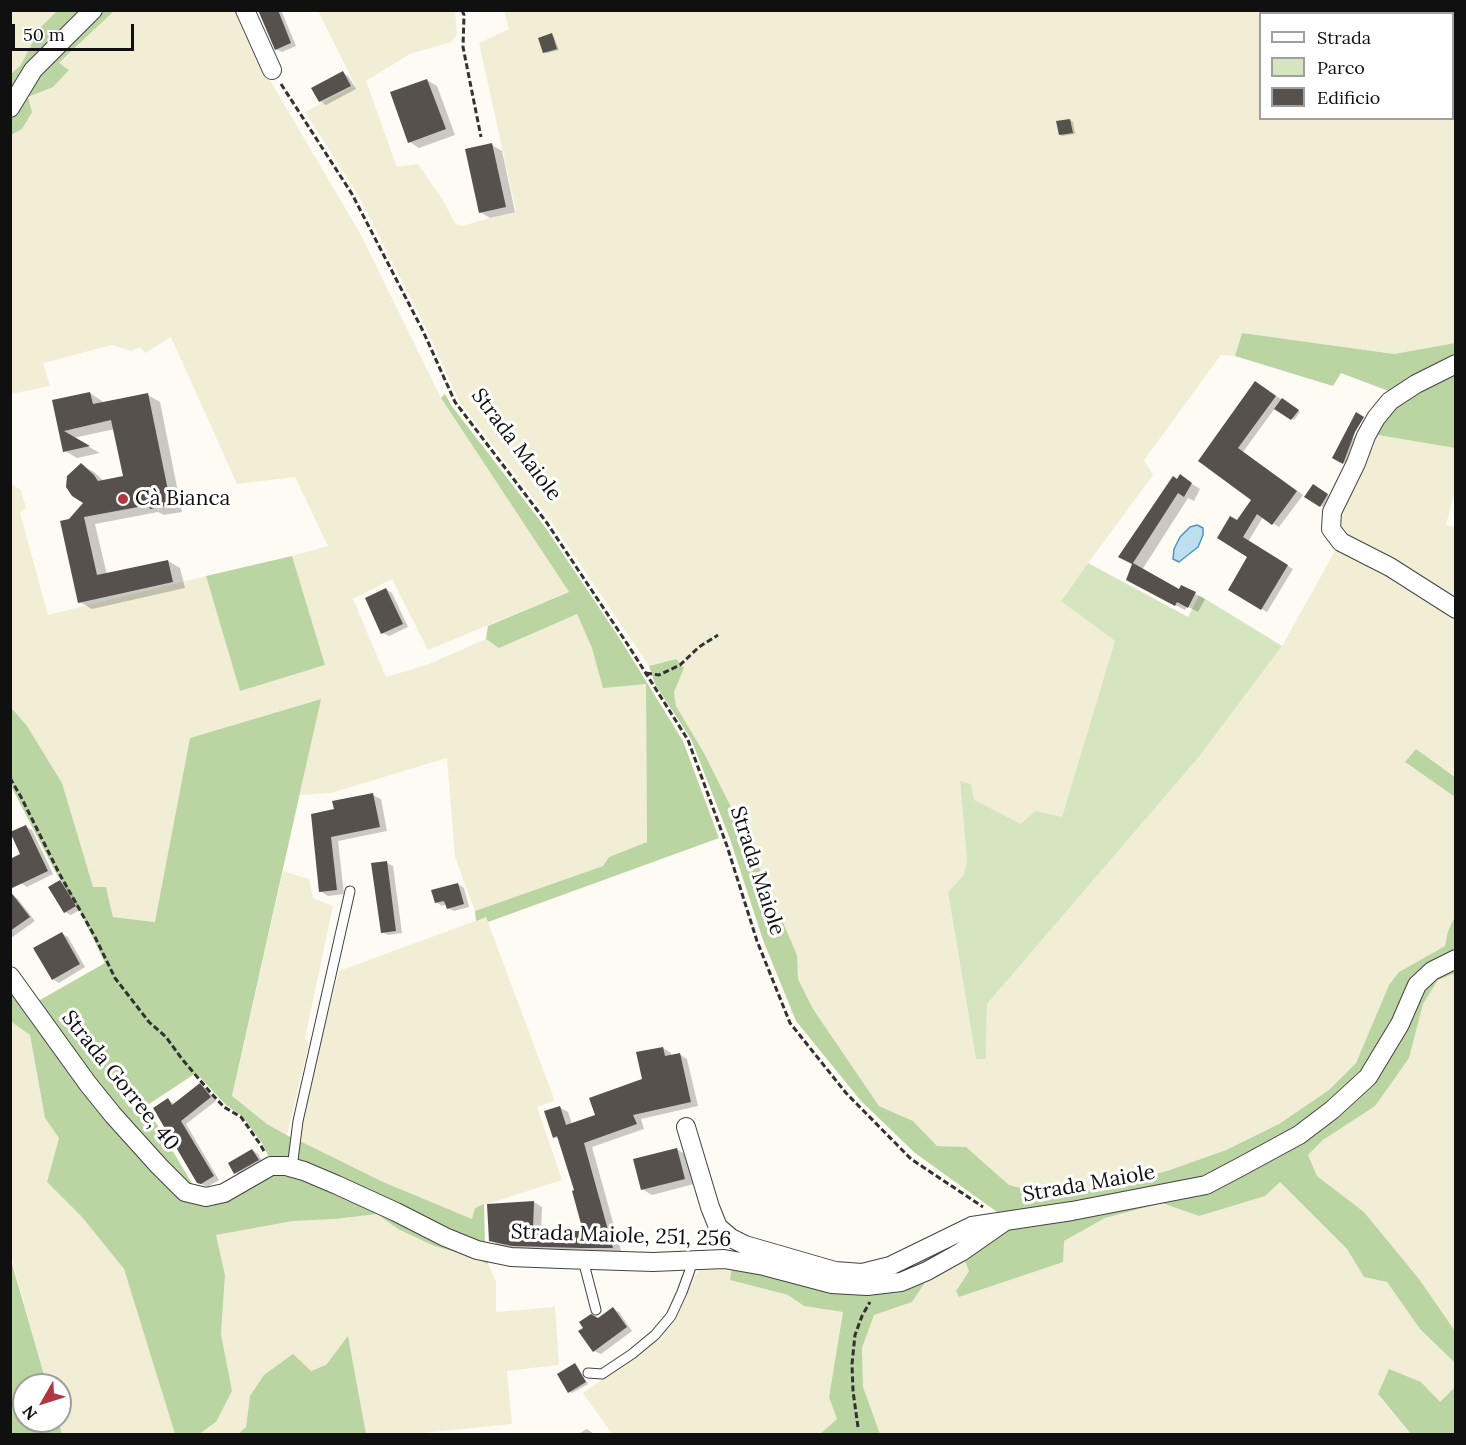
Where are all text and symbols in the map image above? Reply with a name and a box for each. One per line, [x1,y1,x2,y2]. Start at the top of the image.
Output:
scale bar [15,12,136,50]
legend [1259,12,1454,120]
text: 50 m [23,23,65,46]
text: Strada [1317,26,1371,49]
text: Parco [1317,56,1365,79]
text: Edificio [1317,86,1380,109]
street label: Strada Maiole [466,384,566,506]
place label: Cà Bianca [135,486,230,512]
marker: Cà Bianca [116,492,130,506]
street label: Strada Maiole [724,803,790,939]
street label: Strada Gorree, 40 [56,1006,184,1156]
street label: Strada Maiole [1021,1160,1157,1208]
street label: Strada Maiole, 251, 256 [510,1220,732,1252]
north arrow [12,1373,72,1433]
text: N [18,1402,41,1424]

